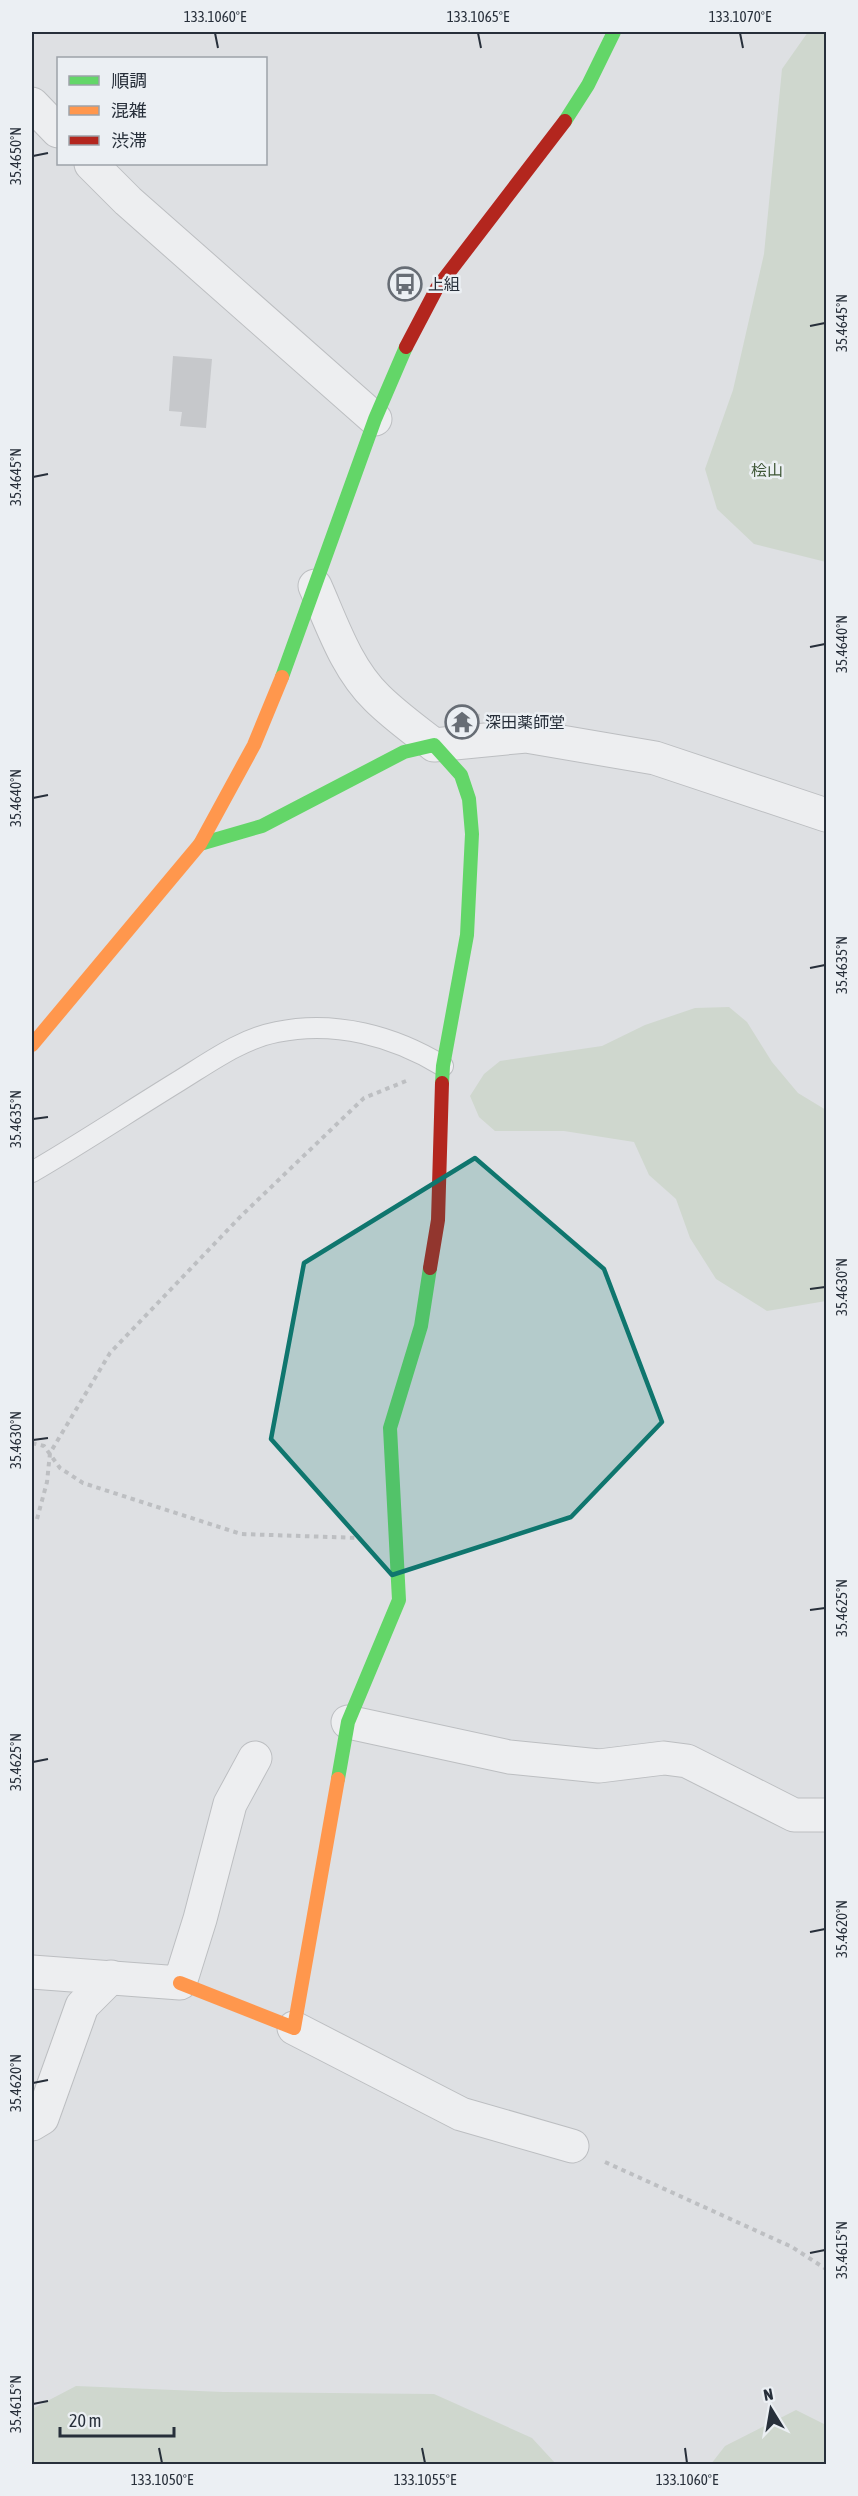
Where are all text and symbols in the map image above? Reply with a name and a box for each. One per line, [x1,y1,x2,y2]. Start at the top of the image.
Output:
text: 133.1060°E [184,8,247,25]
text: 133.1065°E [447,8,510,25]
text: 133.1070°E [709,8,772,25]
legend [57,57,267,165]
text: 順調 [111,70,147,91]
text: 混雑 [111,100,147,121]
text: 35.4650°N [7,127,24,185]
text: 渋滞 [111,130,147,151]
bus stop icon: 上組 [387,266,423,302]
place label: 上組 [428,275,460,293]
text: 35.4645°N [833,294,850,352]
text: 35.4645°N [7,448,24,506]
park label: 桧山 [751,461,783,479]
text: 35.4640°N [833,615,850,673]
temple icon: 深田薬師堂 [444,704,480,740]
place label: 深田薬師堂 [485,713,565,731]
text: 35.4640°N [7,769,24,827]
text: 35.4635°N [833,936,850,994]
text: 35.4635°N [7,1090,24,1148]
text: 35.4630°N [833,1258,850,1316]
text: 35.4630°N [7,1411,24,1469]
text: 35.4625°N [833,1579,850,1637]
text: 35.4625°N [7,1733,24,1791]
text: 35.4620°N [833,1900,850,1958]
text: 35.4620°N [7,2054,24,2112]
text: 35.4615°N [833,2221,850,2279]
text: 35.4615°N [7,2375,24,2433]
north arrow [741,2379,801,2439]
text: N [762,2385,774,2404]
scale bar [60,2400,174,2438]
text: 20 m [69,2410,101,2431]
text: 133.1050°E [131,2471,194,2488]
text: 133.1055°E [394,2471,457,2488]
text: 133.1060°E [656,2471,719,2488]

